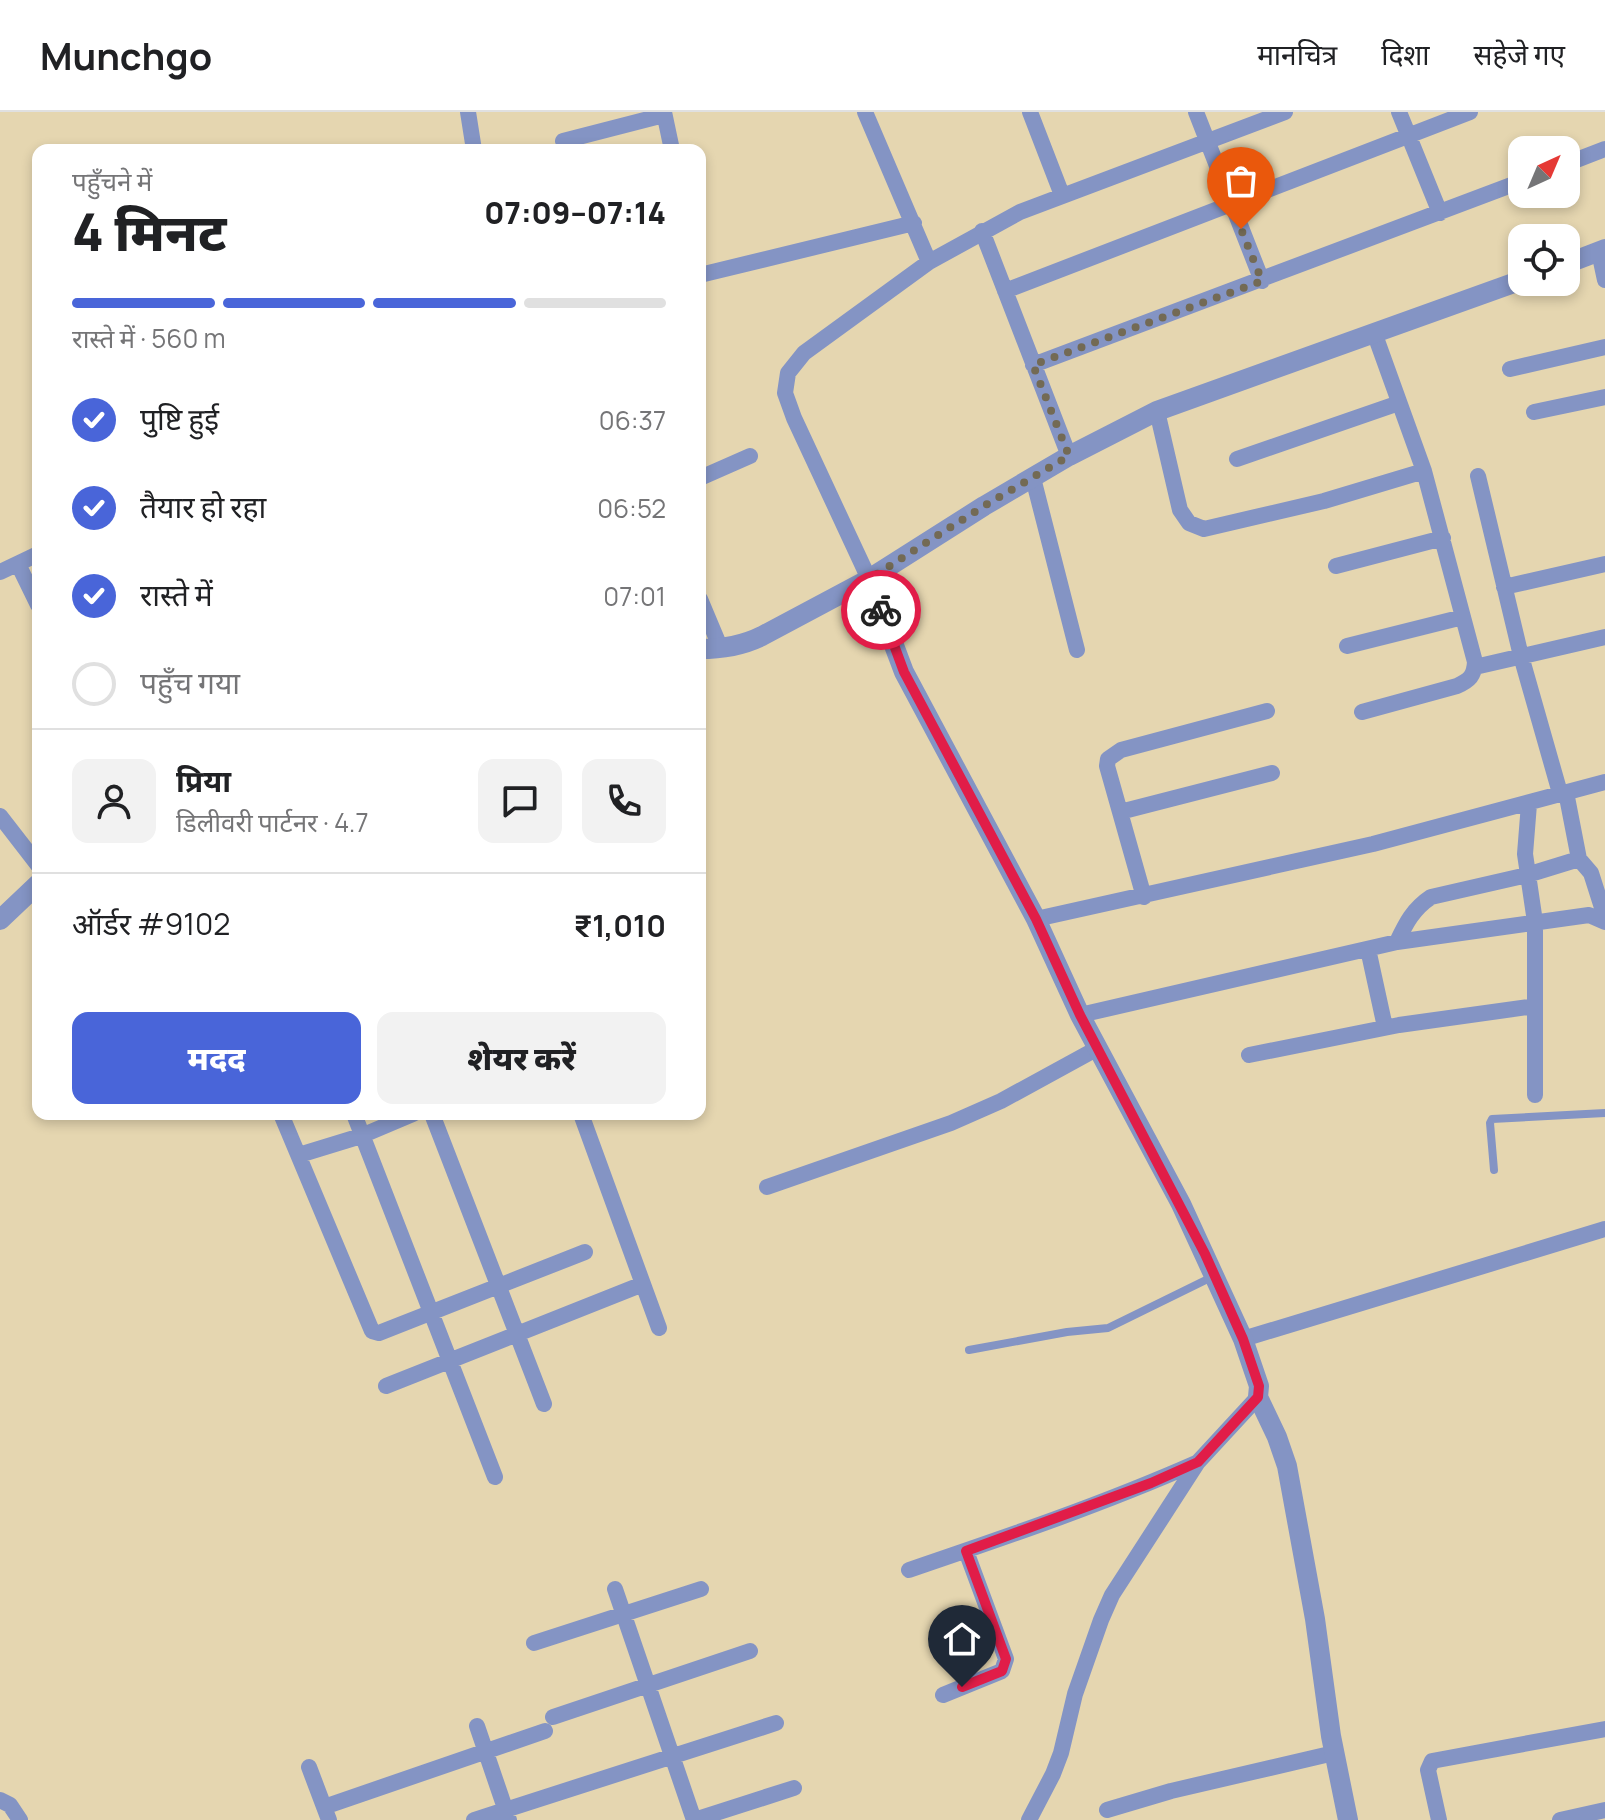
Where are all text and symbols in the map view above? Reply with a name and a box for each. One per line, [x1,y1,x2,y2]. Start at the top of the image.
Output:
text: Munchgo [40,29,212,81]
text: मानचित्र [1257,35,1337,73]
text: दिशा [1381,35,1430,73]
text: सहेजे गए [1474,35,1565,73]
north arrow [1508,136,1580,208]
map controls [1508,136,1580,296]
pin [1207,147,1275,229]
icon: bag [1219,159,1263,203]
text: पहुँचने में [72,163,152,199]
text: 07:09–07:14 [484,192,666,233]
text: 4 मिनट [72,196,226,267]
button: locate [1508,224,1580,296]
text: रास्ते में · 560 m [72,320,226,356]
icon: check [72,398,116,442]
text: पुष्टि हुई [140,398,219,439]
text: 06:37 [599,402,666,438]
icon: check [72,486,116,530]
text: तैयार हो रहा [140,486,266,527]
text: 06:52 [597,490,666,526]
courier [841,570,921,650]
icon: check [72,574,116,618]
text: रास्ते में [140,574,213,615]
text: 07:01 [603,578,666,614]
icon: bike [859,588,903,632]
text: पहुँच गया [140,662,240,703]
button: person [72,759,156,843]
button: chat [478,759,562,843]
button: phone [582,759,666,843]
text: प्रिया [176,760,231,801]
text: डिलीवरी पार्टनर · 4.7 [176,804,368,840]
text: ऑर्डर #9102 [72,903,230,944]
text: ₹1,010 [574,905,666,946]
button: मदद [72,1012,361,1104]
button: शेयर करें [377,1012,666,1104]
pin [928,1605,996,1687]
icon: home [940,1617,984,1661]

